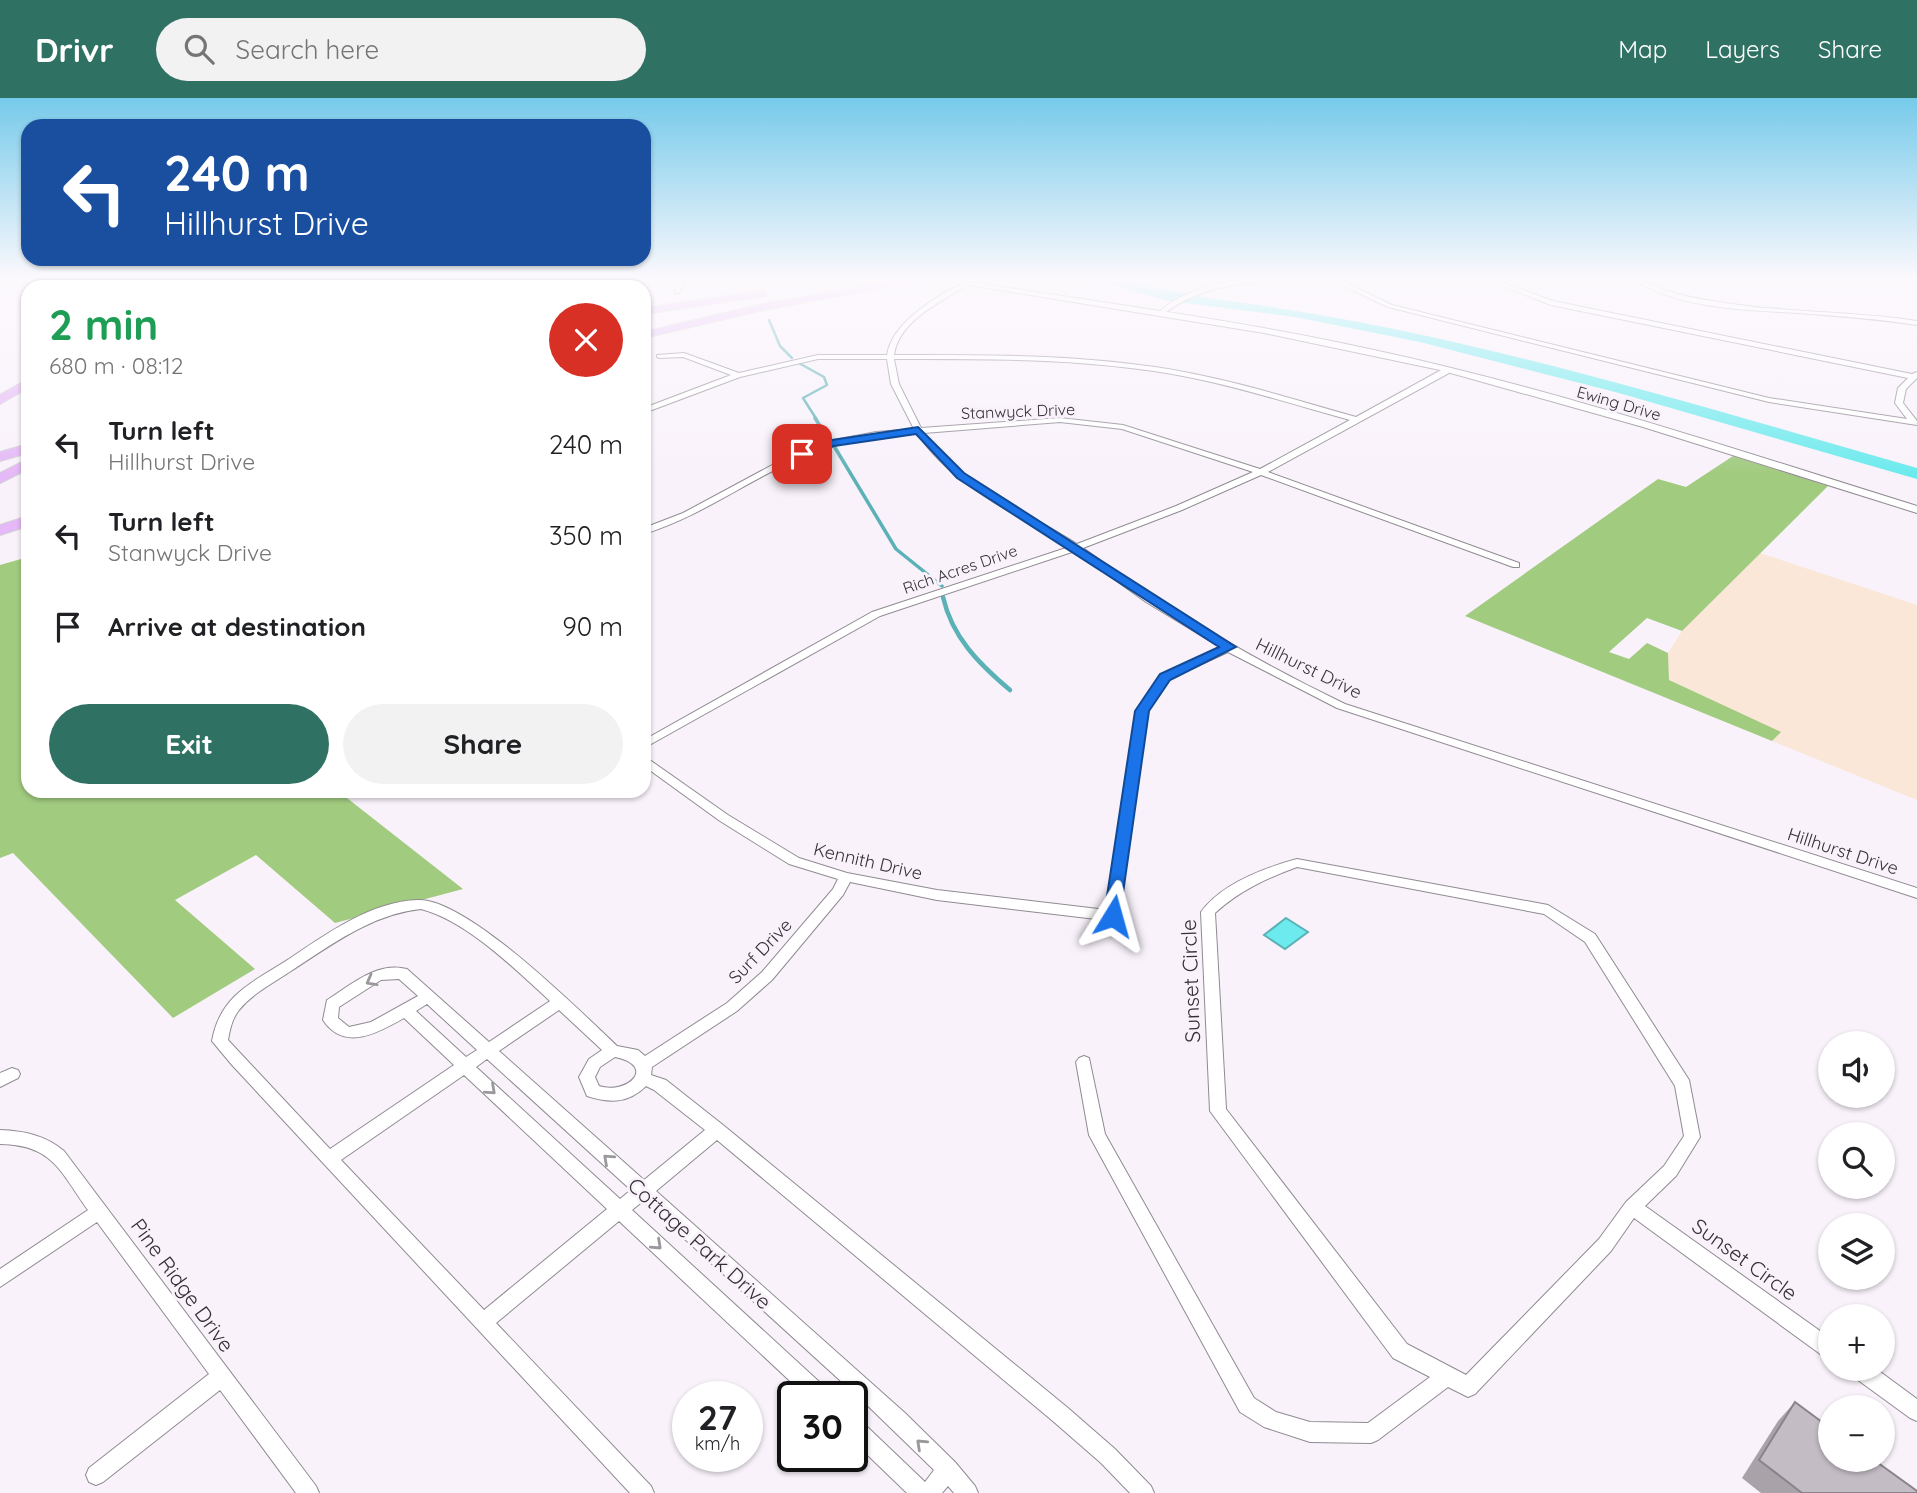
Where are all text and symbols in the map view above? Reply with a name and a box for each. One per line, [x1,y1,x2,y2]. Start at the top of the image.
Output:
search box [156,18,646,81]
text: Drivr [35,29,114,70]
icon: search [180,30,218,68]
text: Search here [236,33,379,66]
text: Map [1618,34,1667,64]
text: Layers [1705,34,1780,64]
text: Share [1818,34,1882,64]
text: 240 m [164,142,310,203]
icon: left [49,147,140,238]
text: Hillhurst Drive [164,203,369,243]
text: 2 min [49,298,158,351]
button: close [549,303,623,377]
text: 680 m · 08:12 [49,351,183,380]
street label: Ewing Drive [1575,381,1663,425]
street label: Stanwyck Drive [961,399,1075,423]
text: Turn left [108,414,215,447]
pin [772,424,832,484]
icon: left [49,426,87,464]
text: 240 m [549,428,623,461]
icon: arrive [783,435,821,473]
text: Hillhurst Drive [108,447,255,476]
text: Turn left [108,505,215,538]
icon: left [49,517,87,555]
text: 350 m [549,519,623,552]
text: Stanwyck Drive [108,538,272,567]
street label: Rich Acres Drive [900,540,1020,598]
icon: arrive [49,608,87,646]
text: Arrive at destination [108,610,366,643]
text: 90 m [562,610,623,643]
street label: Hillhurst Drive [1252,632,1366,704]
button: Exit [49,704,329,784]
button: Share [343,704,623,784]
street label: Hillhurst Drive [1785,822,1901,880]
street label: Kennith Drive [811,837,925,885]
position arrow [1076,879,1150,953]
street label: Surf Drive [723,914,797,988]
street label: Sunset Circle [1175,919,1205,1043]
one-way arrow [365,972,378,986]
map controls [1818,1031,1895,1472]
button: sound [1818,1031,1895,1108]
one-way arrow [483,1082,496,1094]
button: search [1818,1122,1895,1199]
one-way arrow [603,1154,616,1167]
street label: Cottage Park Drive [623,1172,777,1314]
street label: Sunset Circle [1687,1212,1803,1306]
street label: Pine Ridge Drive [126,1213,240,1357]
button: layers [1818,1213,1895,1290]
one-way arrow [649,1237,662,1249]
button: + [1818,1304,1895,1381]
speed limit sign: 30 [777,1381,868,1472]
text: 27 [698,1395,737,1439]
button: − [1818,1395,1895,1472]
text: km/h [695,1432,740,1455]
one-way arrow [916,1440,929,1452]

